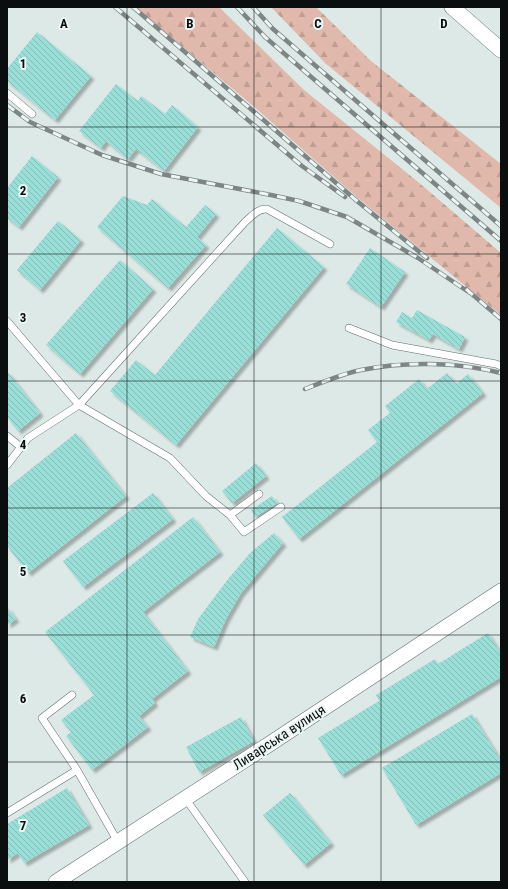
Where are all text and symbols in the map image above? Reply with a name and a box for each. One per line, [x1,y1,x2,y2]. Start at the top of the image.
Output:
text: A [60,16,68,31]
text: B [186,16,194,31]
text: C [314,16,322,31]
text: D [440,16,448,31]
text: 1 [20,56,26,71]
text: 2 [20,183,27,198]
text: 3 [20,310,26,325]
text: 4 [20,437,27,452]
text: 5 [20,564,27,579]
text: 6 [20,691,27,706]
street label: Ливарська вулиця [230,701,328,773]
text: 7 [20,818,27,833]

